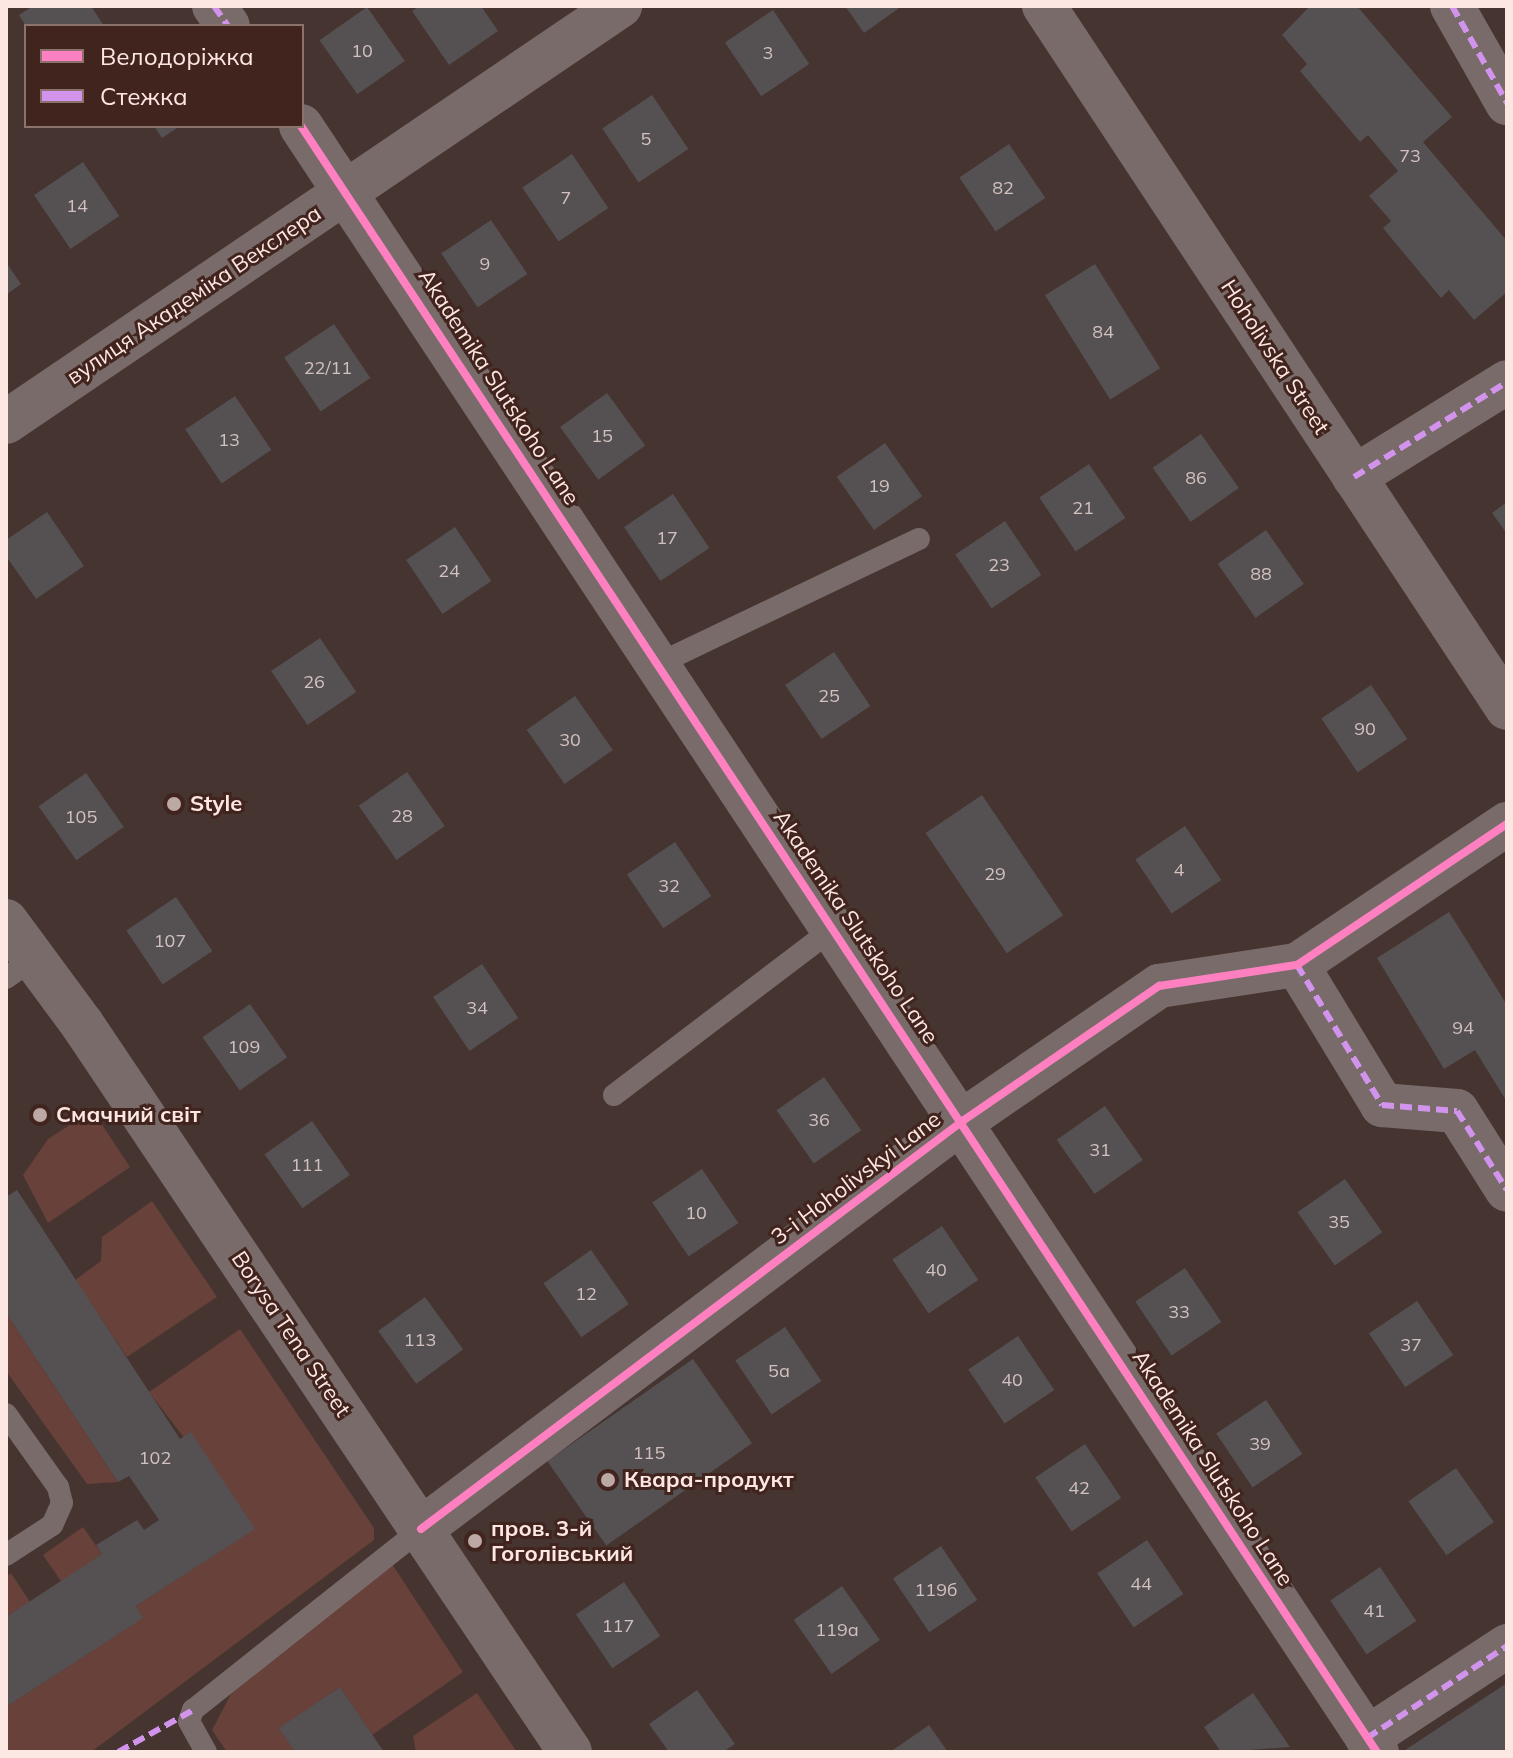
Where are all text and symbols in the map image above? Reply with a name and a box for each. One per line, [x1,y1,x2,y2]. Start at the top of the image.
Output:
legend [24,24,304,128]
house number: 10 [351,40,373,62]
text: Велодоріжка [100,41,254,71]
house number: 3 [763,42,773,64]
text: Стежка [100,81,188,111]
house number: 5 [641,128,651,150]
house number: 73 [1399,145,1421,167]
house number: 82 [992,177,1014,199]
house number: 7 [561,187,571,209]
house number: 14 [66,195,88,217]
street label: вулиця Академіка Векслера [62,200,326,390]
house number: 9 [480,253,490,275]
street label: Akademika Slutskoho Lane [413,264,585,510]
street label: Hoholivska Street [1215,275,1335,439]
house number: 84 [1092,321,1114,343]
house number: 22/11 [304,357,352,379]
house number: 15 [591,425,613,447]
house number: 13 [218,429,240,451]
house number: 86 [1185,467,1207,489]
house number: 19 [868,475,890,497]
house number: 21 [1072,497,1094,519]
house number: 17 [656,527,678,549]
house number: 23 [988,554,1010,576]
house number: 24 [438,560,460,582]
house number: 88 [1250,563,1272,585]
house number: 26 [303,671,325,693]
house number: 25 [818,685,840,707]
house number: 90 [1354,718,1376,740]
house number: 30 [559,729,581,751]
place label: Style [190,791,242,817]
marker: Style [165,795,183,813]
house number: 28 [391,805,413,827]
street label: Akademika Slutskoho Lane [768,805,944,1049]
house number: 105 [65,806,97,828]
house number: 4 [1174,859,1184,881]
house number: 29 [984,863,1006,885]
house number: 32 [658,875,680,897]
house number: 107 [154,930,186,952]
house number: 34 [466,997,488,1019]
house number: 94 [1452,1017,1474,1039]
house number: 109 [228,1036,260,1058]
place label: Смачний світ [56,1102,201,1128]
marker: Смачний світ [31,1106,49,1124]
street label: 3-i Hoholivskyi Lane [766,1106,946,1250]
house number: 36 [808,1109,830,1131]
house number: 31 [1089,1139,1111,1161]
house number: 111 [291,1154,323,1176]
house number: 10 [685,1202,707,1224]
house number: 35 [1328,1211,1350,1233]
street label: Borysa Tena Street [226,1246,356,1422]
house number: 40 [925,1259,947,1281]
house number: 12 [575,1283,597,1305]
house number: 33 [1168,1301,1190,1323]
house number: 113 [404,1329,436,1351]
house number: 37 [1400,1334,1422,1356]
street label: Akademika Slutskoho Lane [1127,1345,1299,1591]
house number: 5а [768,1360,790,1382]
house number: 40 [1001,1369,1023,1391]
house number: 39 [1249,1433,1271,1455]
house number: 115 [633,1442,665,1464]
house number: 102 [139,1447,171,1469]
place label: Квара-продукт [624,1467,794,1493]
marker: Квара-продукт [599,1471,617,1489]
house number: 42 [1068,1477,1090,1499]
place label: пров. 3-й Гоголівський [491,1515,633,1566]
marker: пров. 3-й Гоголівський [466,1532,484,1550]
house number: 44 [1130,1573,1152,1595]
house number: 119б [915,1579,957,1601]
house number: 41 [1363,1600,1385,1622]
house number: 117 [602,1615,634,1637]
house number: 119а [815,1619,859,1641]

